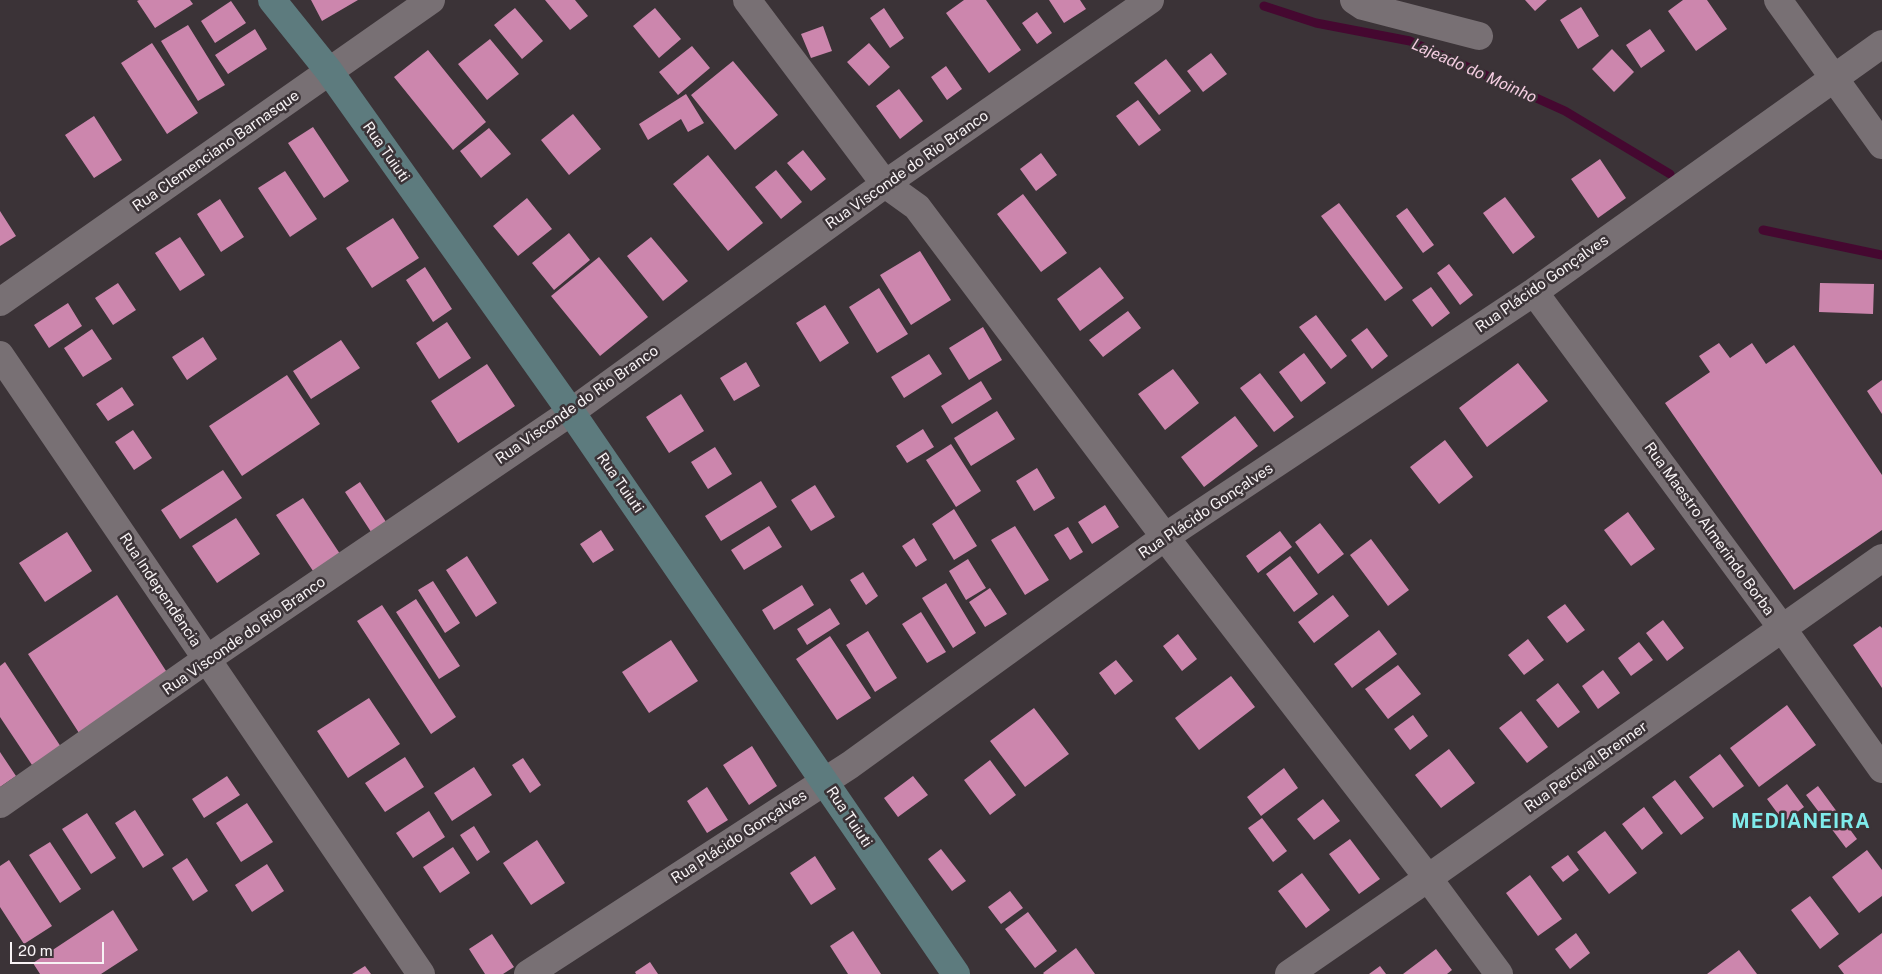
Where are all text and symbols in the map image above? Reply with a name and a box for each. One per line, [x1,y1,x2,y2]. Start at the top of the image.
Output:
water label: Lajeado do Moinho [1408,35,1540,107]
street label: Rua Clemenciano Barnasque [129,86,303,216]
street label: Rua Visconde do Rio Branco [822,107,992,233]
street label: Rua Tuiuti [359,118,413,186]
street label: Rua Plácido Gonçalves [1472,231,1612,337]
street label: Rua Visconde do Rio Branco [492,342,662,468]
street label: Rua Maestro Almerindo Borba [1640,439,1778,619]
street label: Rua Tuiuti [593,449,647,517]
street label: Rua Plácido Gonçalves [1135,459,1277,563]
street label: Rua Independência [115,530,205,650]
street label: Rua Visconde do Rio Branco [159,573,329,699]
street label: Rua Percival Brenner [1521,718,1651,816]
street label: Rua Tuiuti [822,783,876,851]
street label: Rua Plácido Gonçalves [668,786,810,888]
district label: MEDIANEIRA [1730,810,1872,834]
scale bar [12,932,106,964]
text: 20 m [18,942,53,959]

